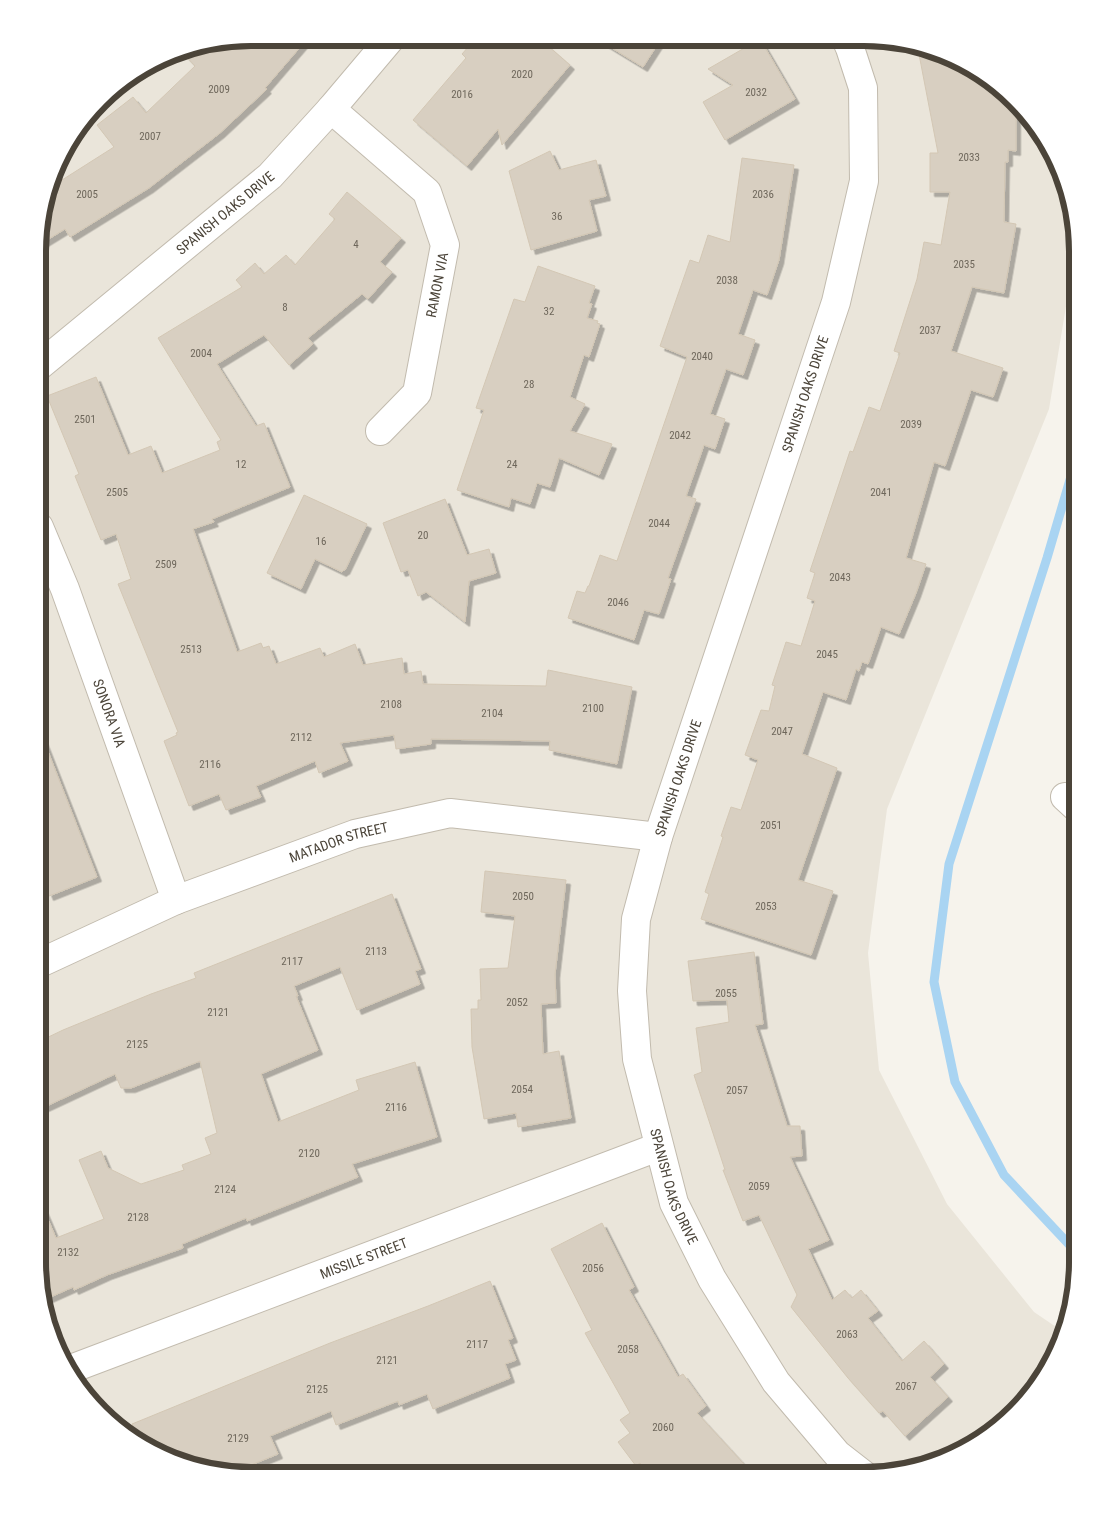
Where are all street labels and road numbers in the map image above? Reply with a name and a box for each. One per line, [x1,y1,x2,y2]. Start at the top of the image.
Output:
street label: SPANISH OAKS DRIVE [173,168,277,258]
street label: RAMON VIA [423,251,451,319]
street label: SPANISH OAKS DRIVE [779,334,831,454]
street label: SONORA VIA [90,677,129,749]
street label: SPANISH OAKS DRIVE [652,718,704,838]
street label: MATADOR STREET [287,819,390,866]
street label: SPANISH OAKS DRIVE [647,1127,701,1247]
street label: MISSILE STREET [318,1234,410,1282]

